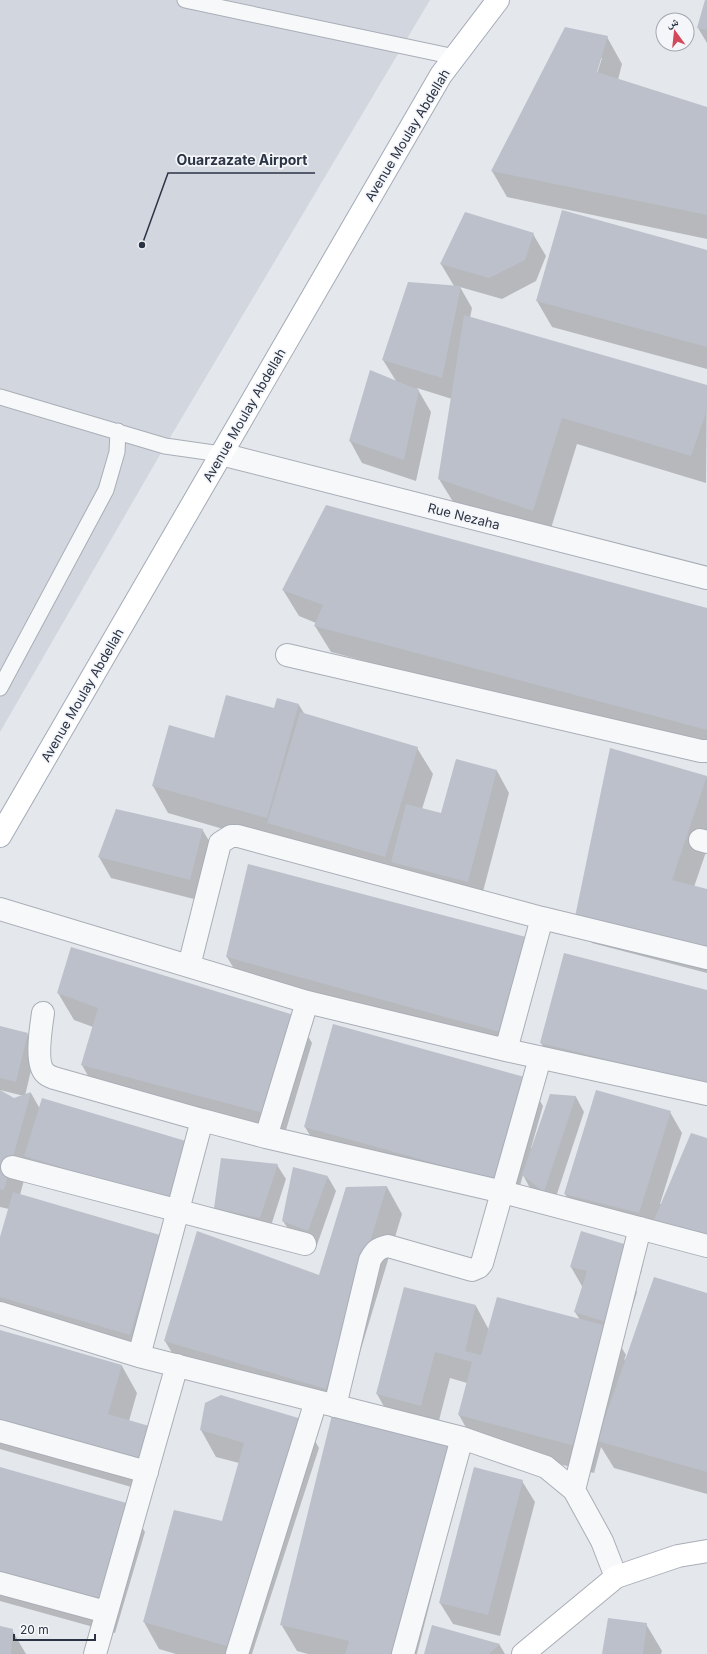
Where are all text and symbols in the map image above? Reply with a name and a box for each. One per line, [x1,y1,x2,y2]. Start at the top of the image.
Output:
north arrow [655,12,695,52]
text: ش [665,14,680,32]
street label: Avenue Moulay Abdellah [361,66,453,204]
callout: Ouarzazate Airport [168,147,315,173]
text: Ouarzazate Airport [177,151,307,168]
street label: Avenue Moulay Abdellah [199,345,289,485]
street label: Rue Nezaha [426,499,502,533]
street label: Avenue Moulay Abdellah [37,625,127,765]
scale bar [14,1616,95,1642]
text: 20 m [20,1622,49,1637]

